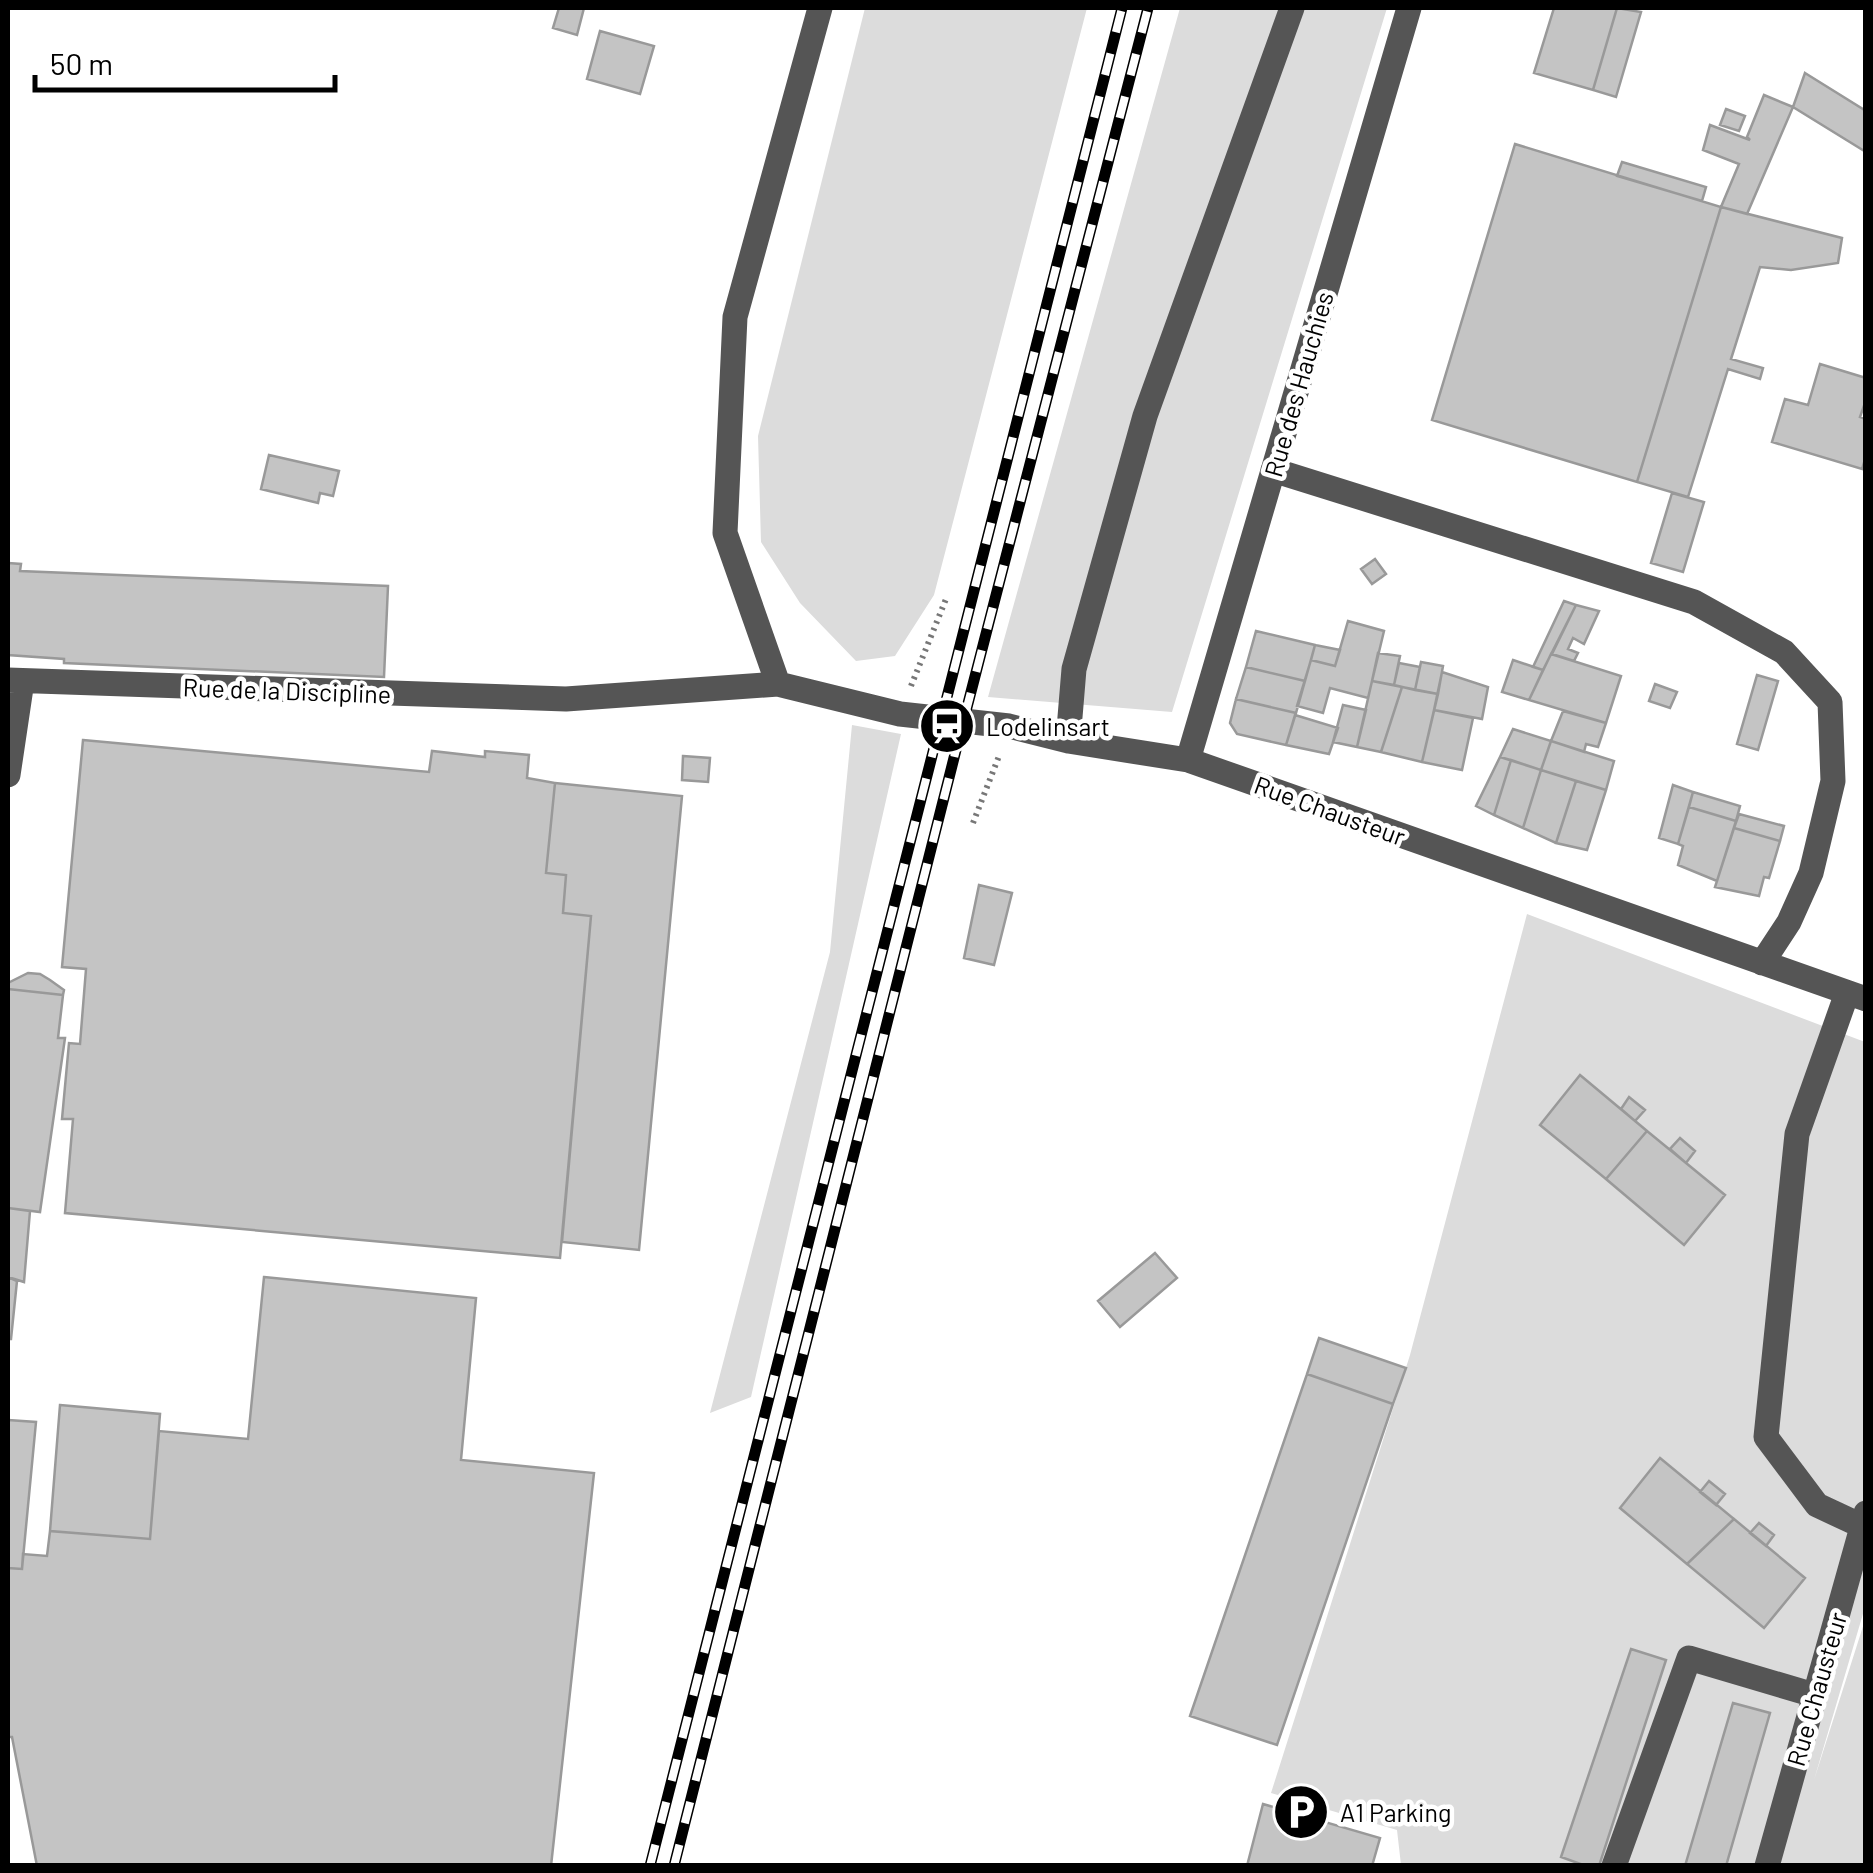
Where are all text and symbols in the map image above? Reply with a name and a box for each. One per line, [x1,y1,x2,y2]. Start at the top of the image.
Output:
scale bar [35,30,335,92]
text: 50 m [50,45,113,81]
street label: Rue des Hauchies [1257,288,1339,480]
street label: Rue de la Discipline [182,671,392,709]
station icon: Lodelinsart [917,696,977,756]
place label: Lodelinsart [986,711,1110,741]
street label: Rue Chausteur [1250,769,1410,851]
street label: Rue Chausteur [1780,1609,1852,1769]
parking icon: A1 Parking [1271,1782,1331,1842]
place label: A1 Parking [1340,1797,1451,1827]

